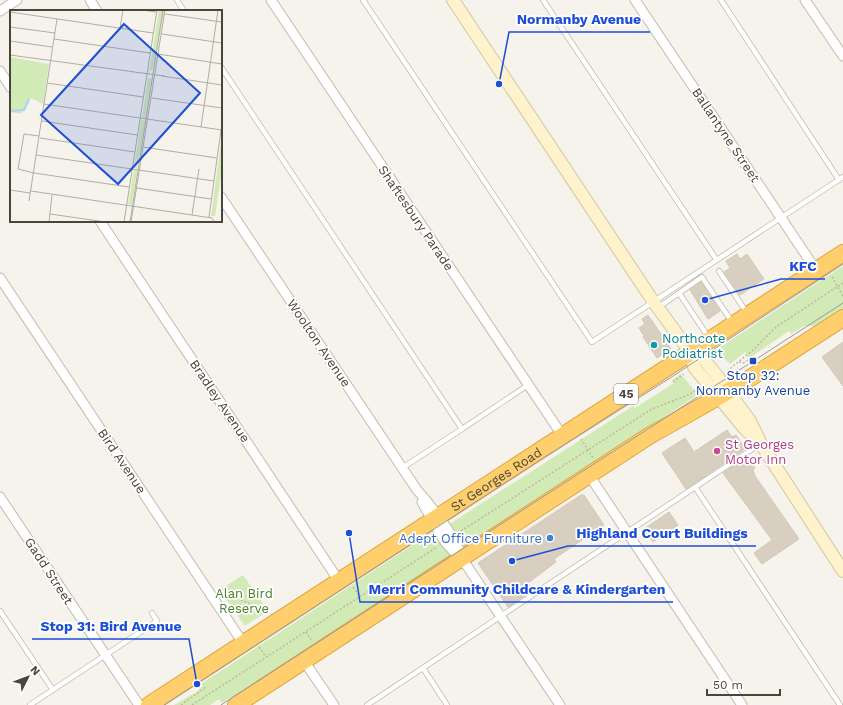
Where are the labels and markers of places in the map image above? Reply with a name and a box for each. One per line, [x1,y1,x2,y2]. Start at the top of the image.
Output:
callout: Normanby Avenue [509,6,650,32]
callout: KFC [781,253,825,279]
place label: Northcote Podiatrist [662,331,726,361]
marker: Northcote Podiatrist [649,340,659,350]
marker: Stop 32: Normanby Avenue [748,356,758,366]
place label: Stop 32: Normanby Avenue [696,368,810,398]
place label: St Georges Motor Inn [725,437,794,467]
marker: St Georges Motor Inn [712,446,722,456]
callout: Highland Court Buildings [568,520,756,546]
place label: Adept Office Furniture [399,531,542,546]
marker: Adept Office Furniture [545,533,555,543]
callout: Merri Community Childcare & Kindergarten [360,576,673,602]
callout: Stop 31: Bird Avenue [32,613,189,639]

